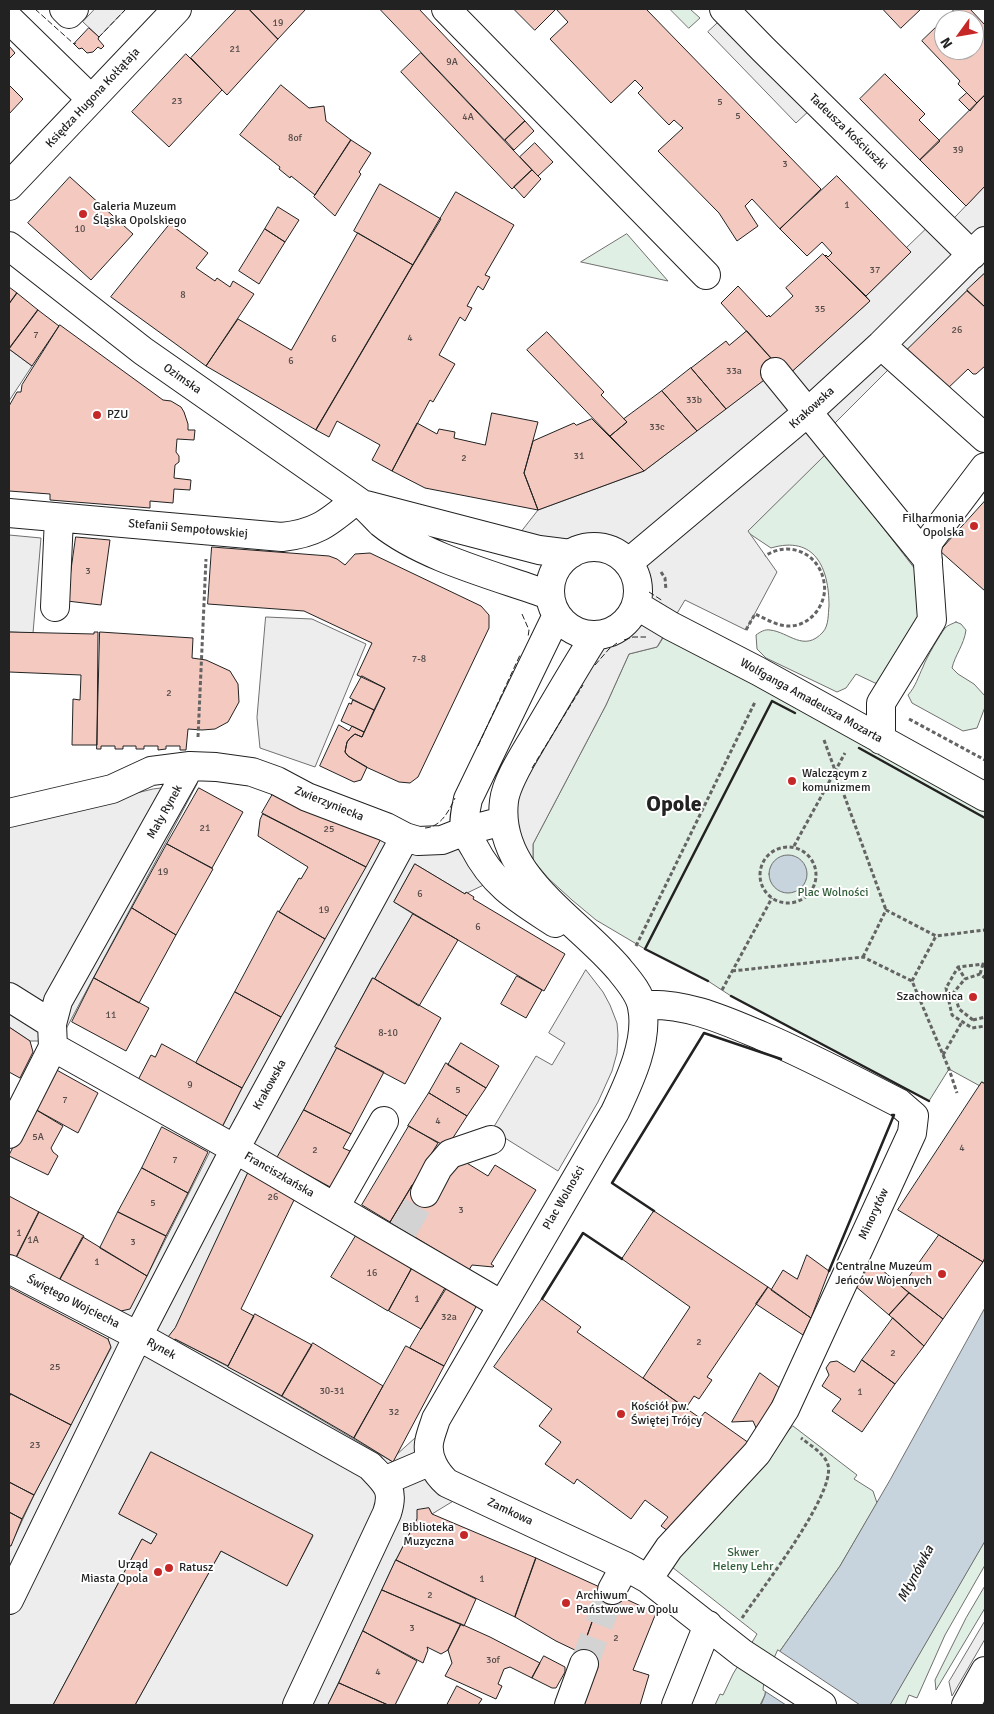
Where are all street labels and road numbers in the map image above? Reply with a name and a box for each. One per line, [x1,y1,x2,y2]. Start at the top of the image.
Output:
street label: Księdza Hugona Kołłątaja [43,45,143,151]
street label: Tadeusza Kościuszki [806,91,890,173]
street label: Ozimska [160,361,204,397]
street label: Krakowska [787,384,837,432]
street label: Stefanii Sempołowskiej [128,517,248,541]
street label: Wolfganga Amadeusza Mozarta [737,656,885,746]
street label: Mały Rynek [144,782,186,842]
street label: Zwierzyniecka [292,784,366,824]
street label: Krakowska [250,1057,290,1113]
street label: Franciszkańska [241,1149,317,1201]
street label: Plac Wolności [540,1164,588,1232]
street label: Minorytów [856,1186,892,1242]
street label: Świętego Wojciecha [24,1272,122,1332]
street label: Rynek [144,1335,178,1363]
street label: Zamkowa [485,1495,535,1529]

